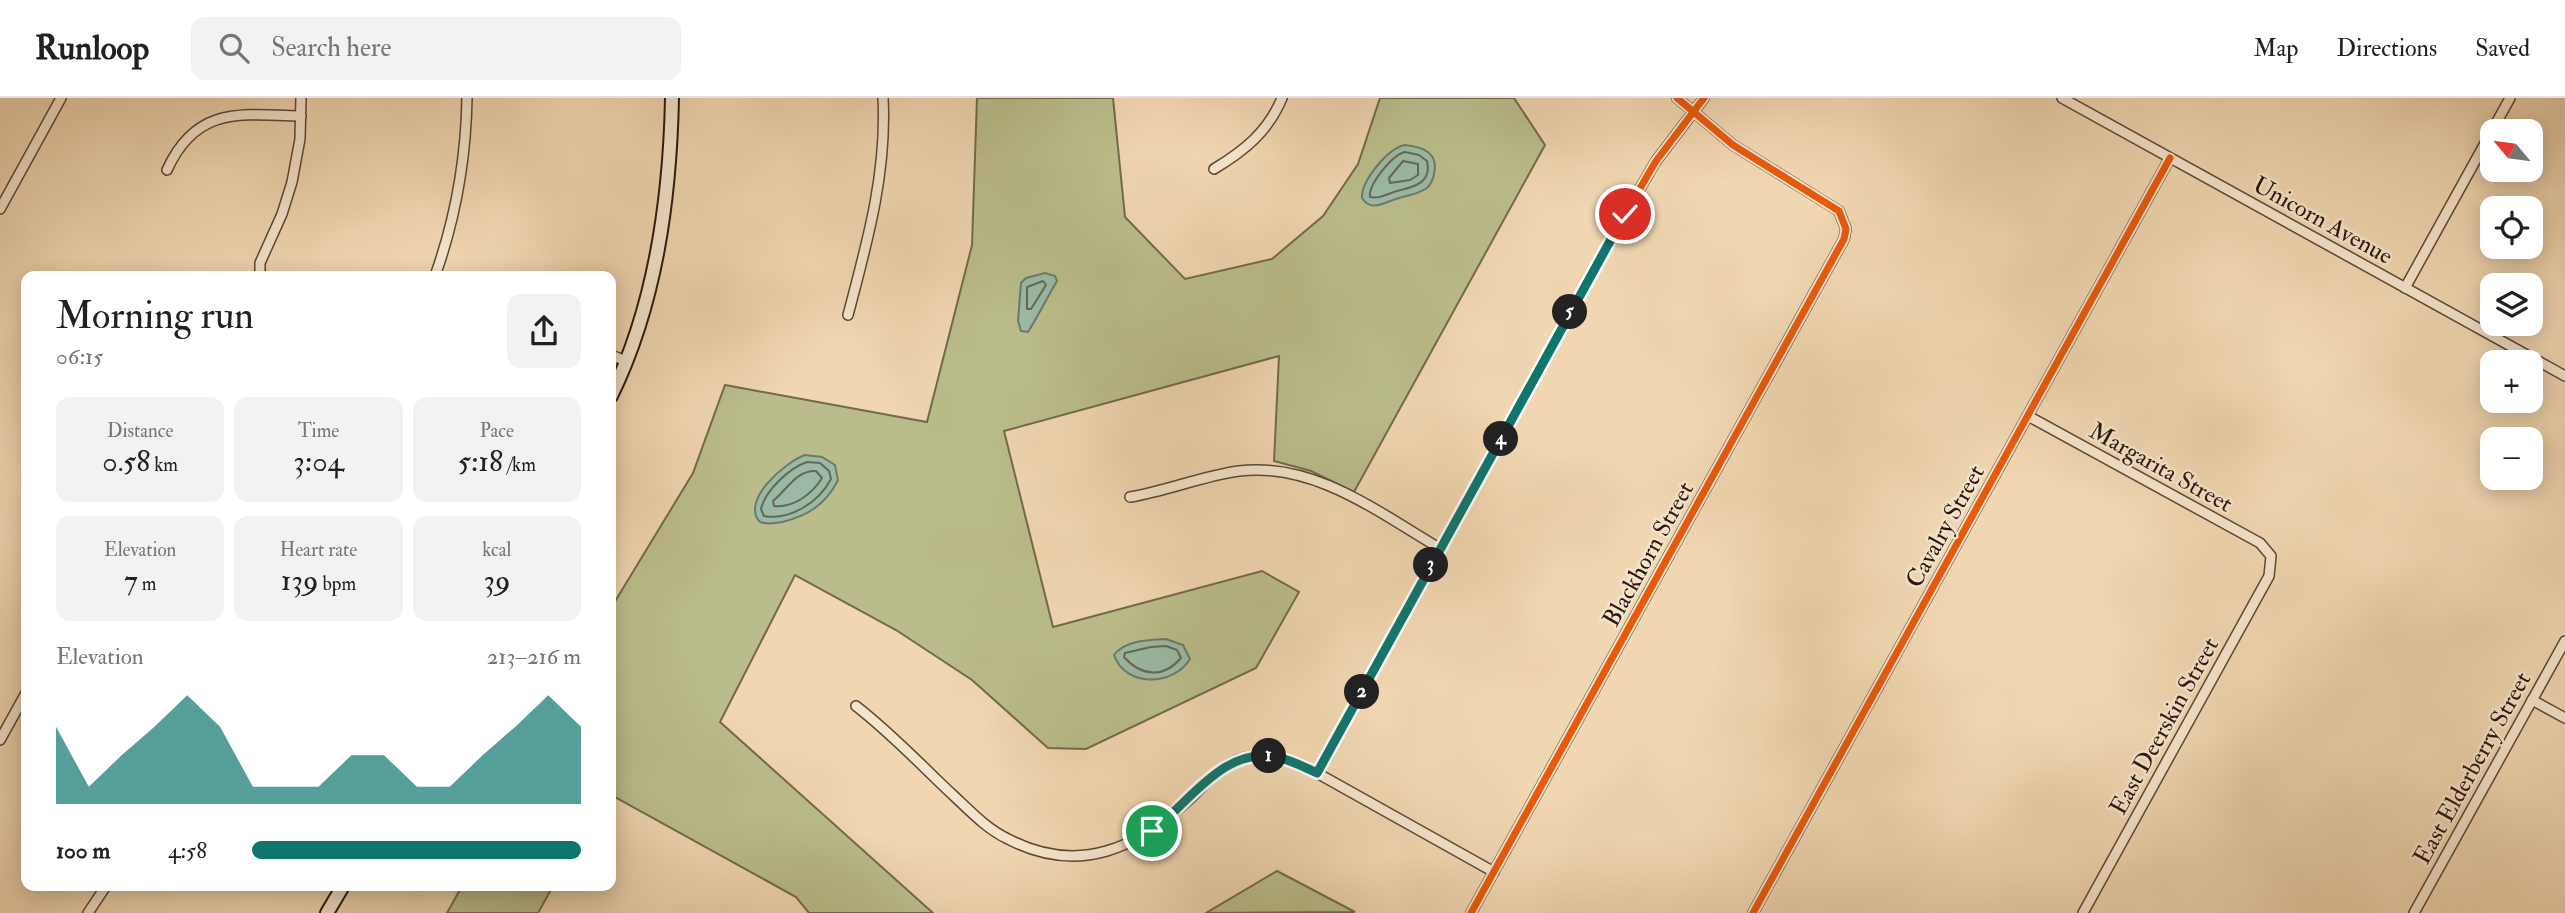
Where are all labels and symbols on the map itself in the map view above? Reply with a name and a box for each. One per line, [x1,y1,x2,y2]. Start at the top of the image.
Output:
north arrow [2480,119,2543,182]
street label: Unicorn Avenue [2247,169,2398,272]
pin [1595,184,1655,244]
pin: 5 [1552,294,1588,330]
street label: Margarita Street [2084,415,2238,520]
pin: 4 [1484,422,1518,456]
street label: Cavalry Street [1899,459,1992,593]
street label: Blackhorn Street [1596,476,1701,632]
pin: 3 [1414,547,1448,582]
street label: East Deerskin Street [2103,632,2226,820]
street label: East Elderberry Street [2407,666,2538,870]
pin: 2 [1344,674,1380,710]
pin: 1 [1252,738,1286,774]
pin [1122,801,1182,861]

